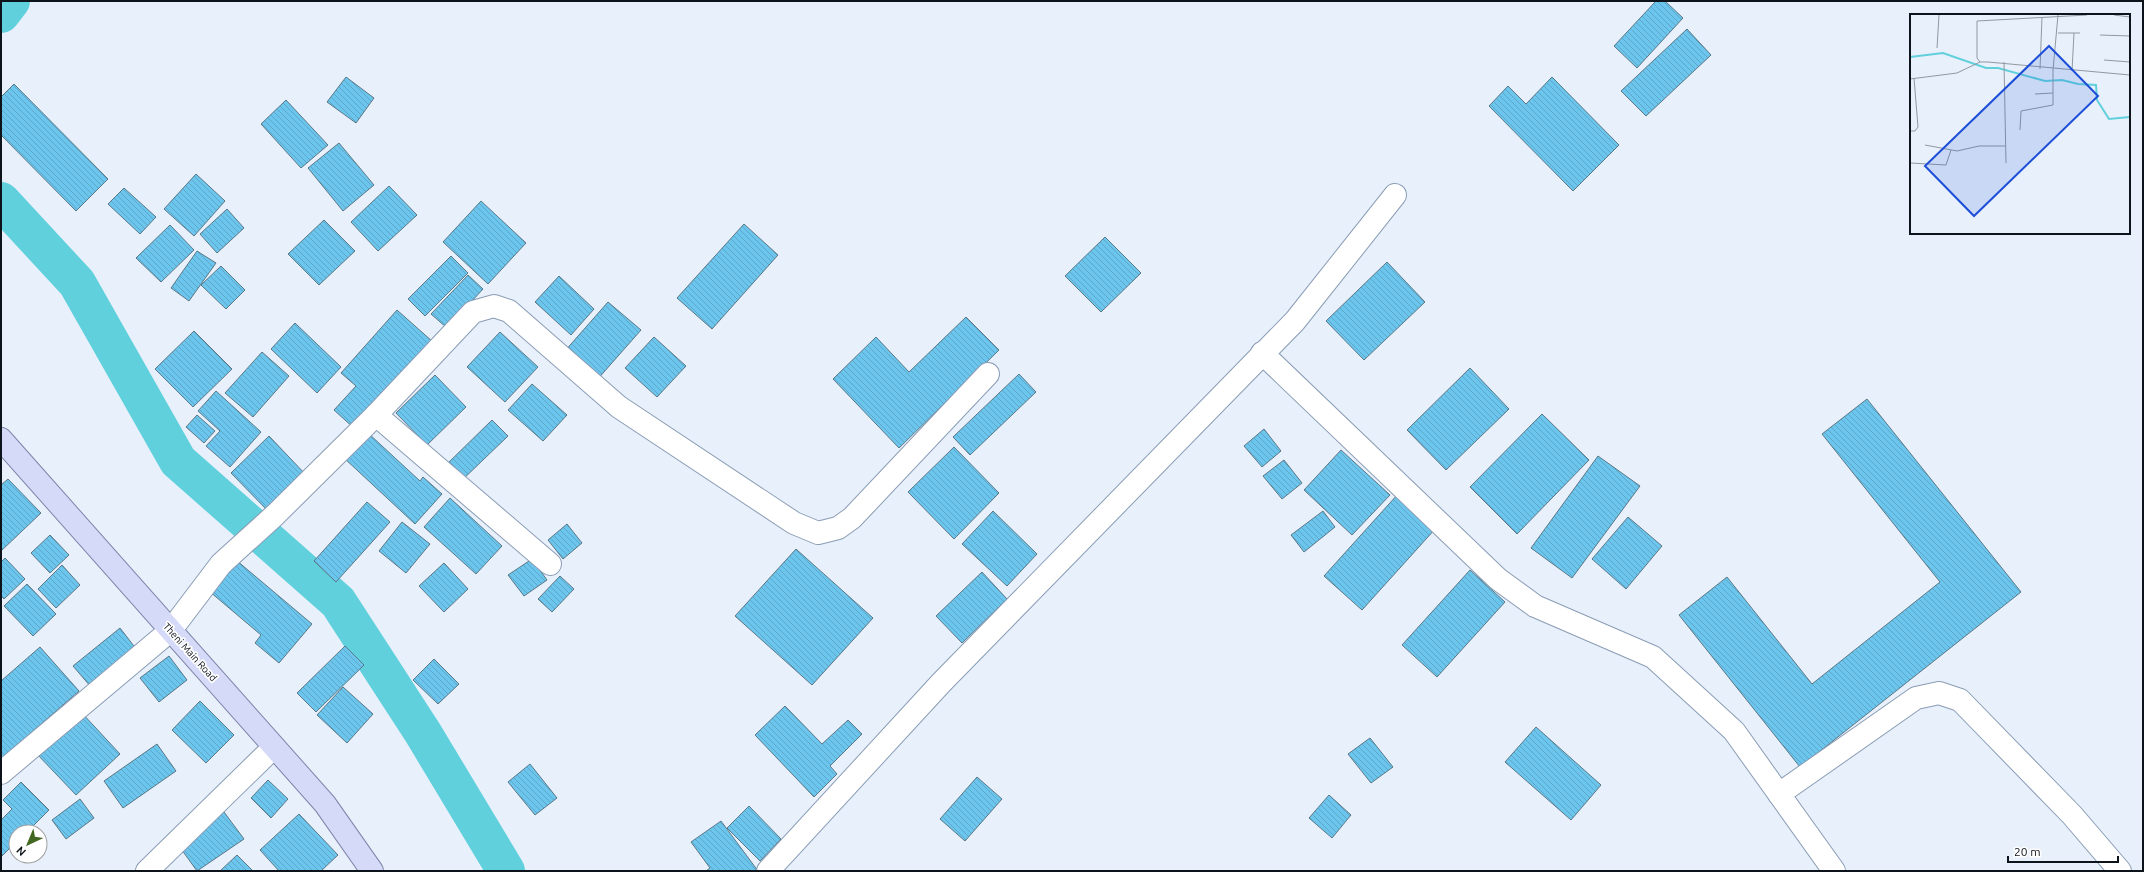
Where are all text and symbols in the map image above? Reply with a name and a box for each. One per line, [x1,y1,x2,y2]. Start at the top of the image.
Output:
inset map [1910,14,2130,234]
street label: Theni Main Road [161,621,219,683]
north arrow [8,824,48,864]
scale bar [2008,838,2118,864]
text: N [14,844,28,858]
text: 20 m [2014,845,2041,858]

